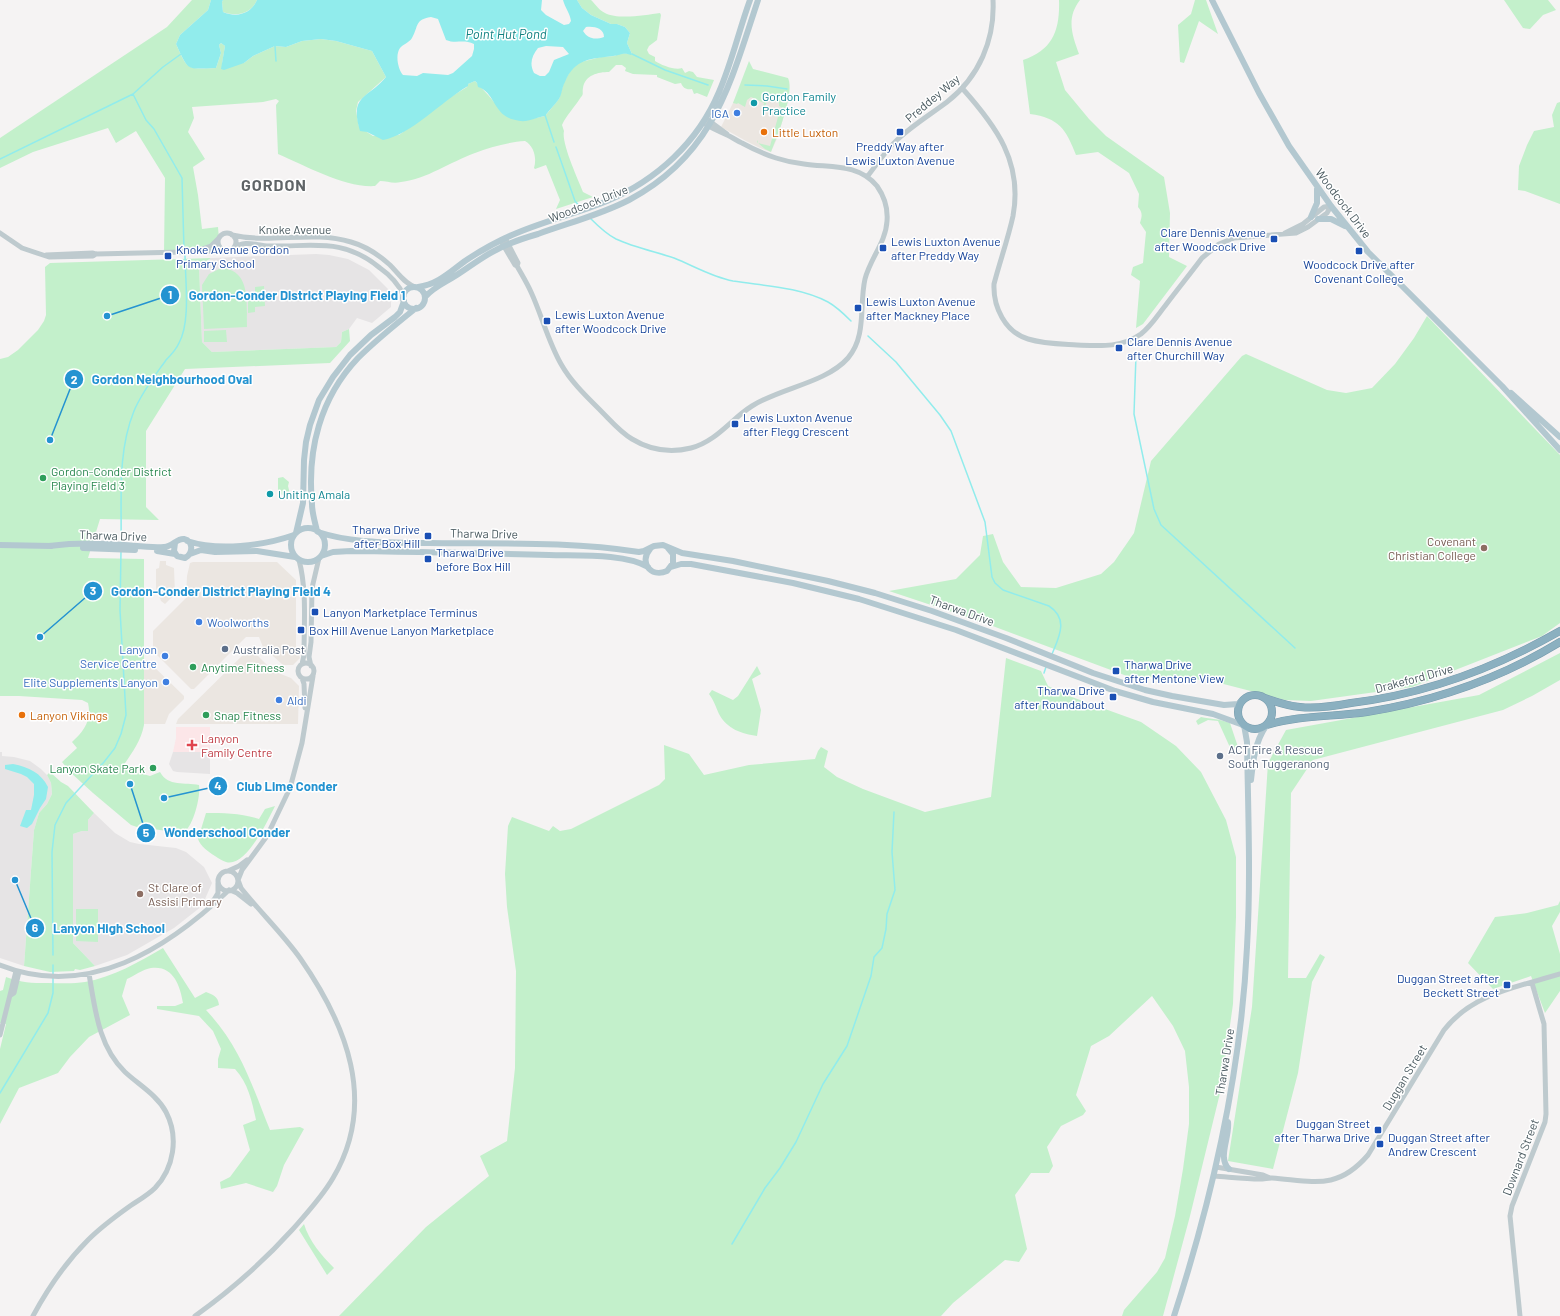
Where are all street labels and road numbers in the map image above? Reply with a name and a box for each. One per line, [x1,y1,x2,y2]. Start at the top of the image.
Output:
street label: Preddey Way [902,71,962,125]
street label: Woodcock Drive [1313,165,1375,241]
street label: Woodcock Drive [546,181,630,225]
street label: Knoke Avenue [259,222,331,236]
street label: Tharwa Drive [450,525,518,541]
street label: Tharwa Drive [79,527,147,543]
street label: Tharwa Drive [928,592,996,628]
street label: Drakeford Drive [1373,661,1455,695]
street label: Tharwa Drive [1212,1027,1236,1097]
street label: Duggan Street [1379,1042,1429,1112]
street label: Downard Street [1499,1117,1541,1197]

